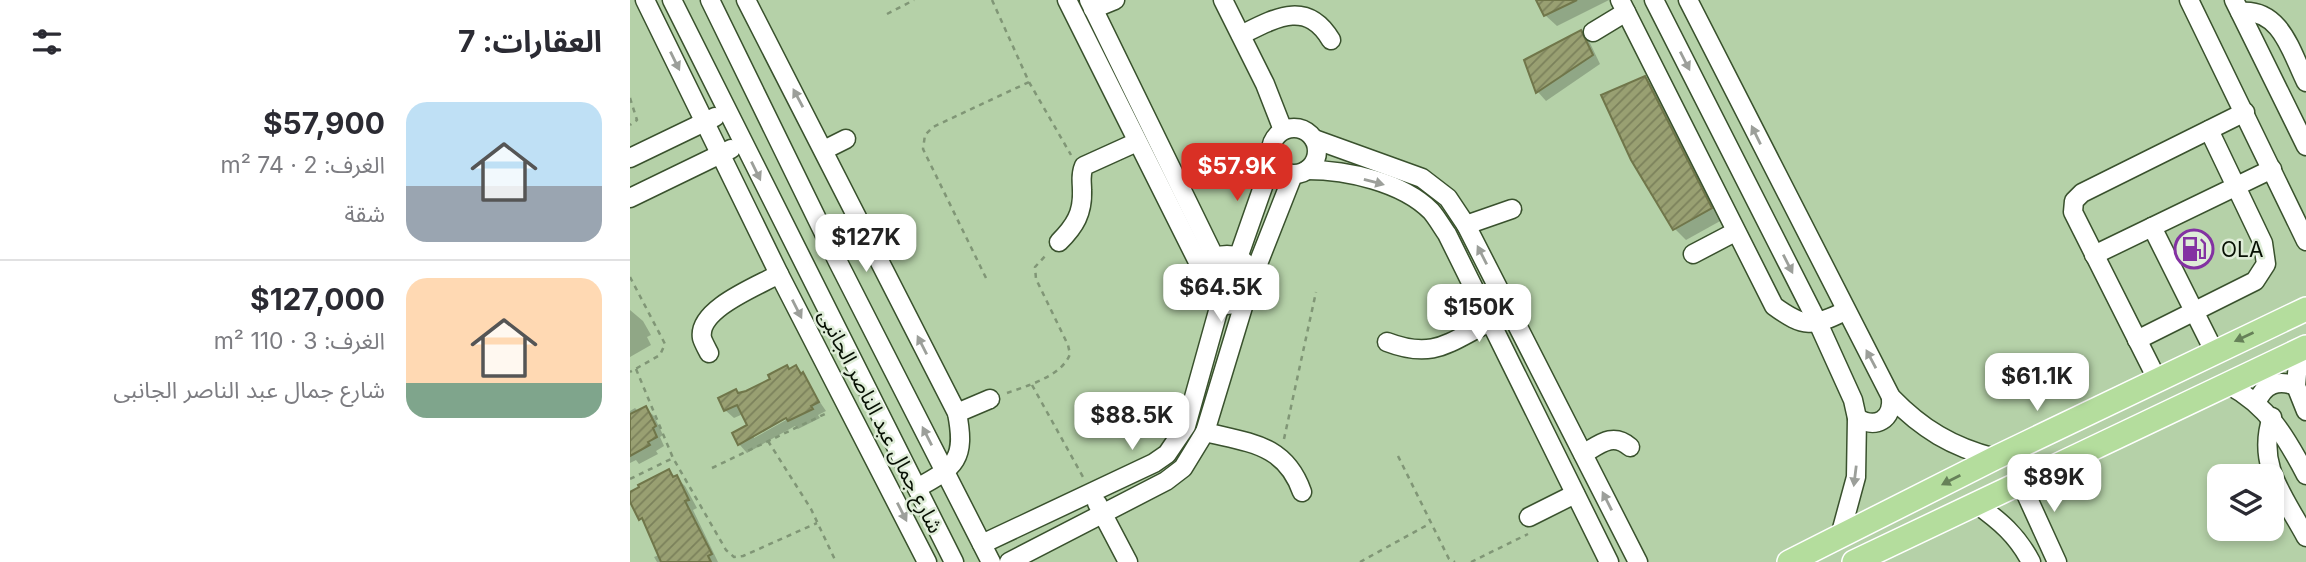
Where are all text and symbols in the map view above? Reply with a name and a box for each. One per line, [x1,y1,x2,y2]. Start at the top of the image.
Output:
icon: filters [28,23,66,61]
text: العقارات: 7 [458,23,602,59]
one-way arrow [670,51,681,71]
one-way arrow [1679,51,1691,71]
one-way arrow [792,88,803,108]
text: $57,900 [263,105,385,141]
one-way arrow [1750,125,1761,145]
icon: home [462,130,546,214]
pin: $57.9K [1180,144,1294,203]
text: الغرف: 2 · 74 m² [221,151,385,179]
text: $57.9K [1197,152,1277,180]
one-way arrow [751,161,762,181]
one-way arrow [1363,177,1385,188]
text: شقة [344,200,385,228]
pin: $127K [817,215,915,274]
text: $127K [831,223,901,251]
fuel station icon: OLA [2173,228,2215,270]
place label: OLA [2221,237,2263,262]
one-way arrow [1476,245,1487,265]
one-way arrow [1782,254,1793,274]
pin: $64.5K [1164,264,1278,324]
text: $64.5K [1179,273,1263,301]
text: $127,000 [250,281,385,317]
pin: $150K [1430,284,1528,344]
text: $150K [1443,293,1515,321]
one-way arrow [792,299,803,319]
street label: شارع جمال عبد الناصر الجانبى [811,305,948,539]
icon: home [462,306,546,390]
text: الغرف: 3 · 110 m² [214,327,385,355]
one-way arrow [2234,331,2254,343]
one-way arrow [917,335,928,355]
one-way arrow [1865,349,1876,369]
pin: $61.1K [1980,354,2094,413]
text: $61.1K [2001,362,2073,390]
text: شارع جمال عبد الناصر الجانبى [113,376,385,404]
pin: $88.5K [1075,392,1189,452]
text: $88.5K [1090,401,1174,429]
one-way arrow [921,426,932,446]
pin: $89K [2013,454,2095,514]
text: $89K [2023,463,2085,491]
map controls [2207,464,2284,541]
button: layers [2207,464,2284,541]
one-way arrow [1850,465,1861,487]
one-way arrow [1941,474,1961,485]
one-way arrow [1602,491,1613,511]
one-way arrow [895,502,907,522]

